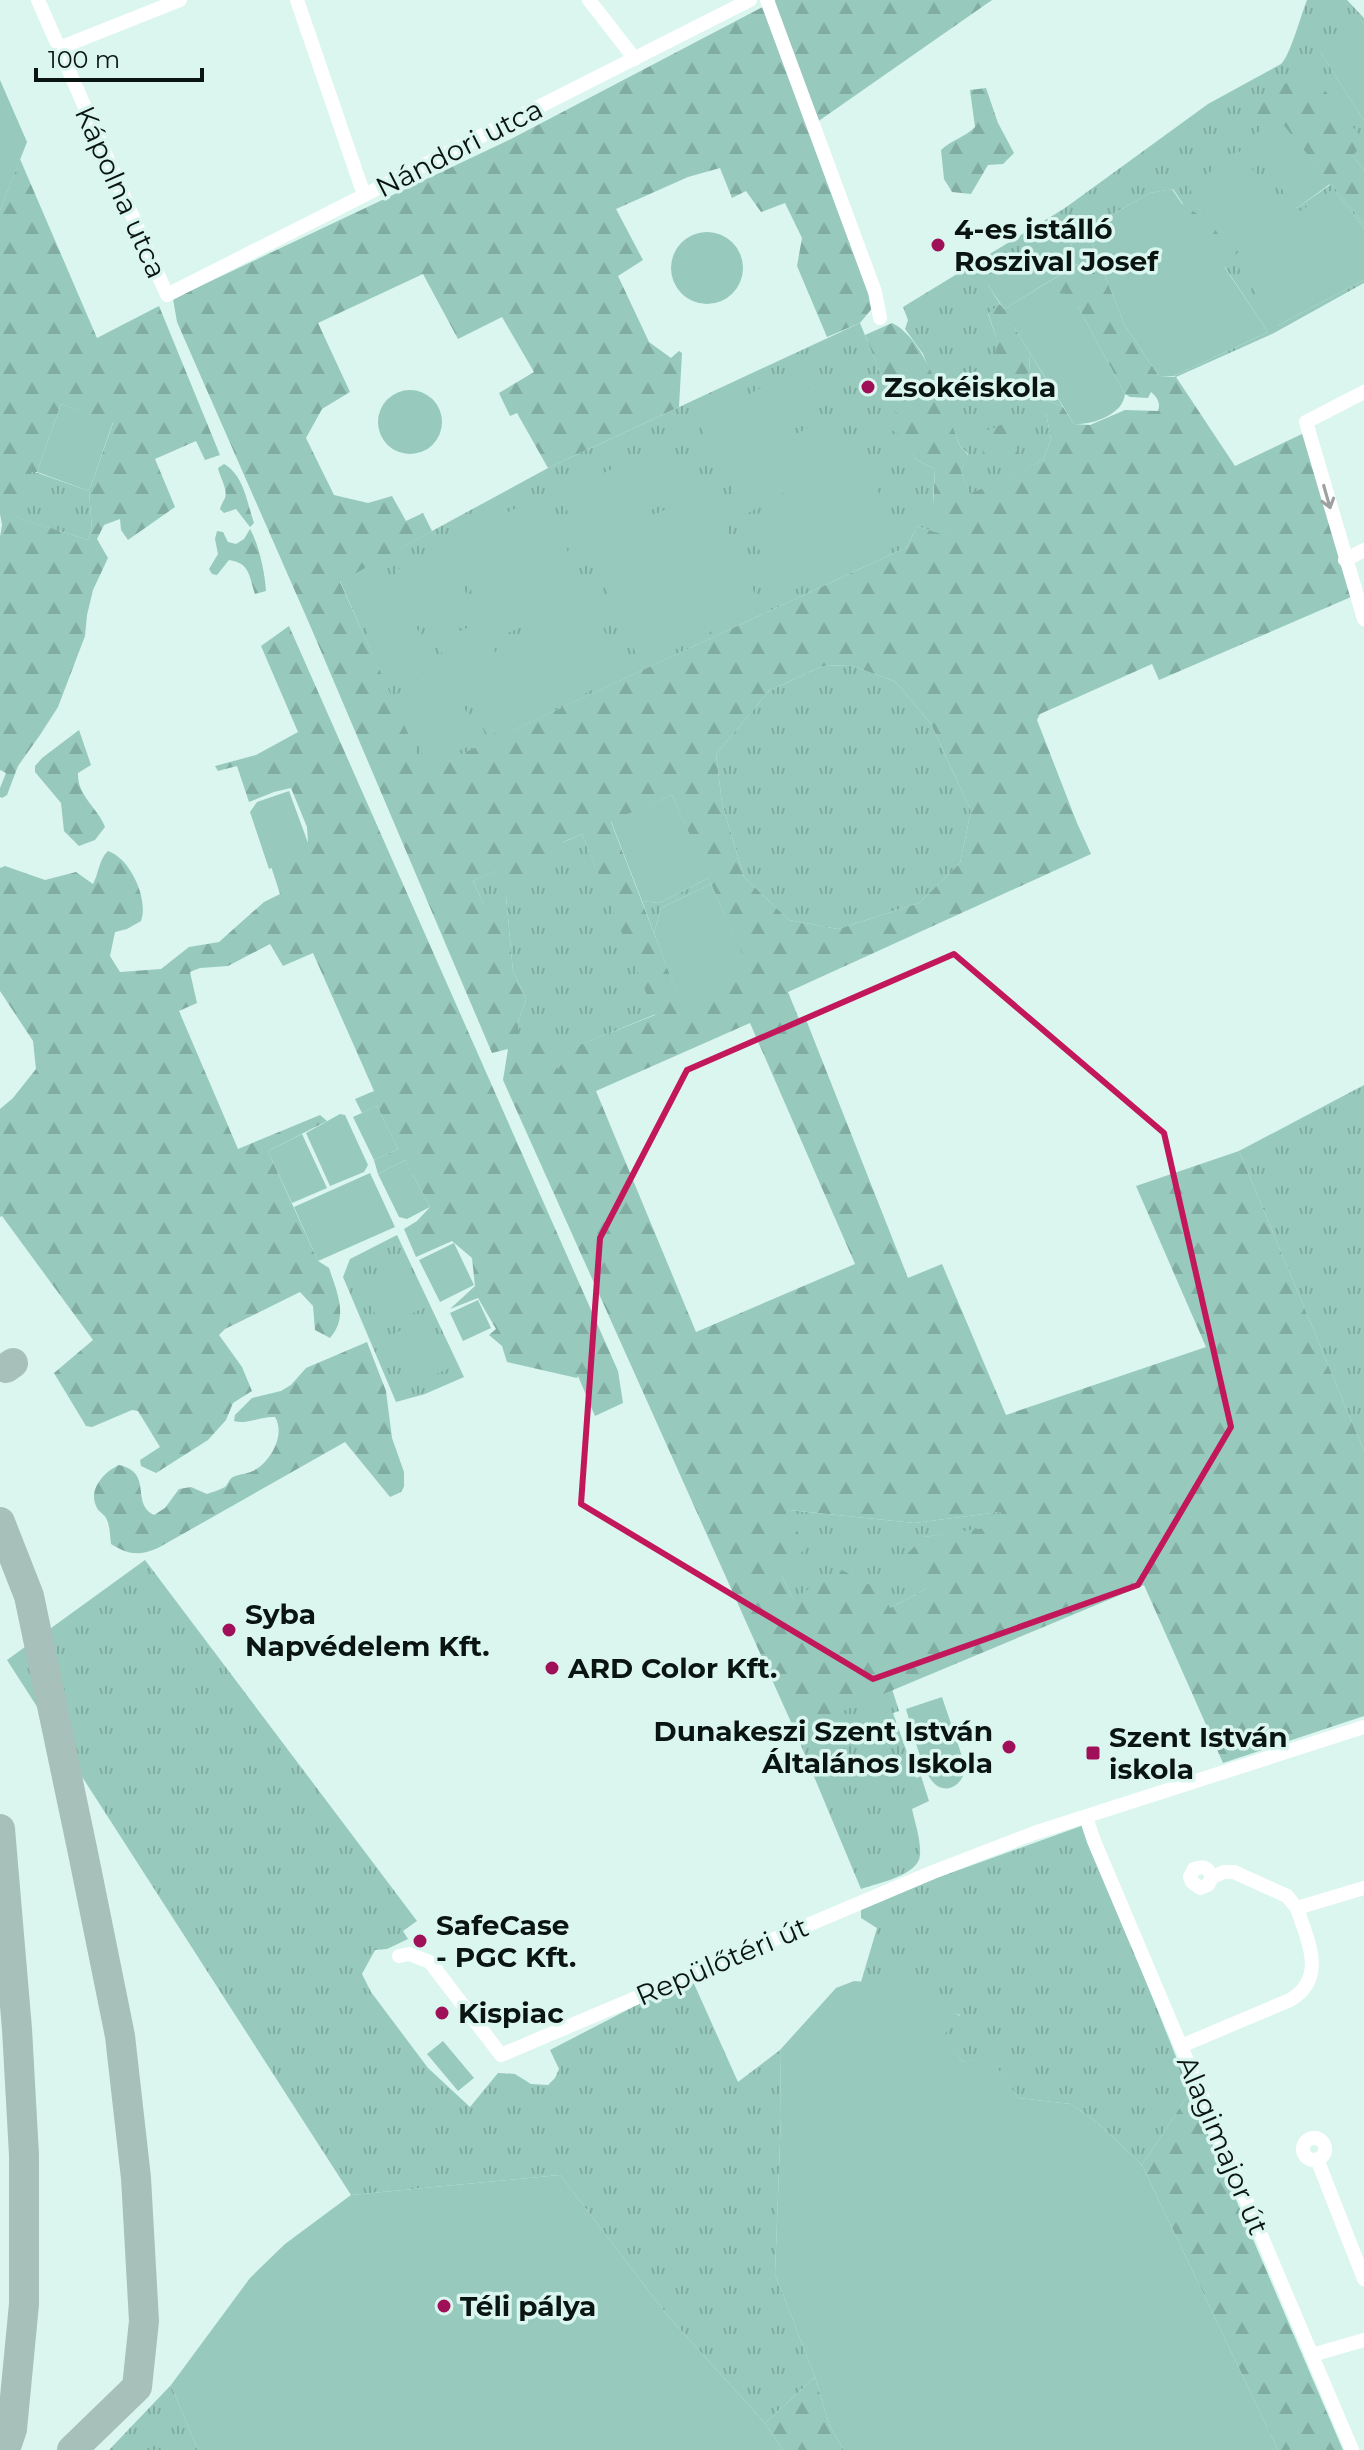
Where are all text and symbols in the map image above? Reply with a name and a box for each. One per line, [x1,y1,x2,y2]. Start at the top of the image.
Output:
scale bar [36,32,202,82]
text: 100 m [48,45,120,74]
street label: Nándori utca [370,91,548,205]
street label: Kápolna utca [68,101,174,283]
place label: 4-es istálló Roszival Josef [954,212,1159,278]
marker: 4-es istálló Roszival Josef [929,236,947,254]
place label: Zsokéiskola [884,370,1056,404]
marker: Zsokéiskola [859,378,877,396]
one-way arrow [1320,483,1335,509]
place label: Syba Napvédelem Kft. [245,1597,490,1663]
marker: Syba Napvédelem Kft. [220,1621,238,1639]
place label: ARD Color Kft. [567,1651,777,1685]
marker: ARD Color Kft. [543,1659,561,1677]
place label: Dunakeszi Szent István Általános Iskola [654,1714,993,1780]
place label: Szent István iskola [1109,1720,1288,1786]
marker: Dunakeszi Szent István Általános Iskola [1000,1738,1018,1756]
marker: Szent István iskola [1084,1744,1102,1762]
place label: SafeCase - PGC Kft. [436,1908,576,1974]
street label: Repülőtéri út [631,1909,813,2013]
marker: SafeCase - PGC Kft. [411,1932,429,1950]
place label: Kispiac [458,1996,564,2030]
marker: Kispiac [433,2004,451,2022]
street label: Alagimajor út [1170,2050,1276,2240]
place label: Téli pálya [460,2289,596,2323]
marker: Téli pálya [435,2297,453,2315]

